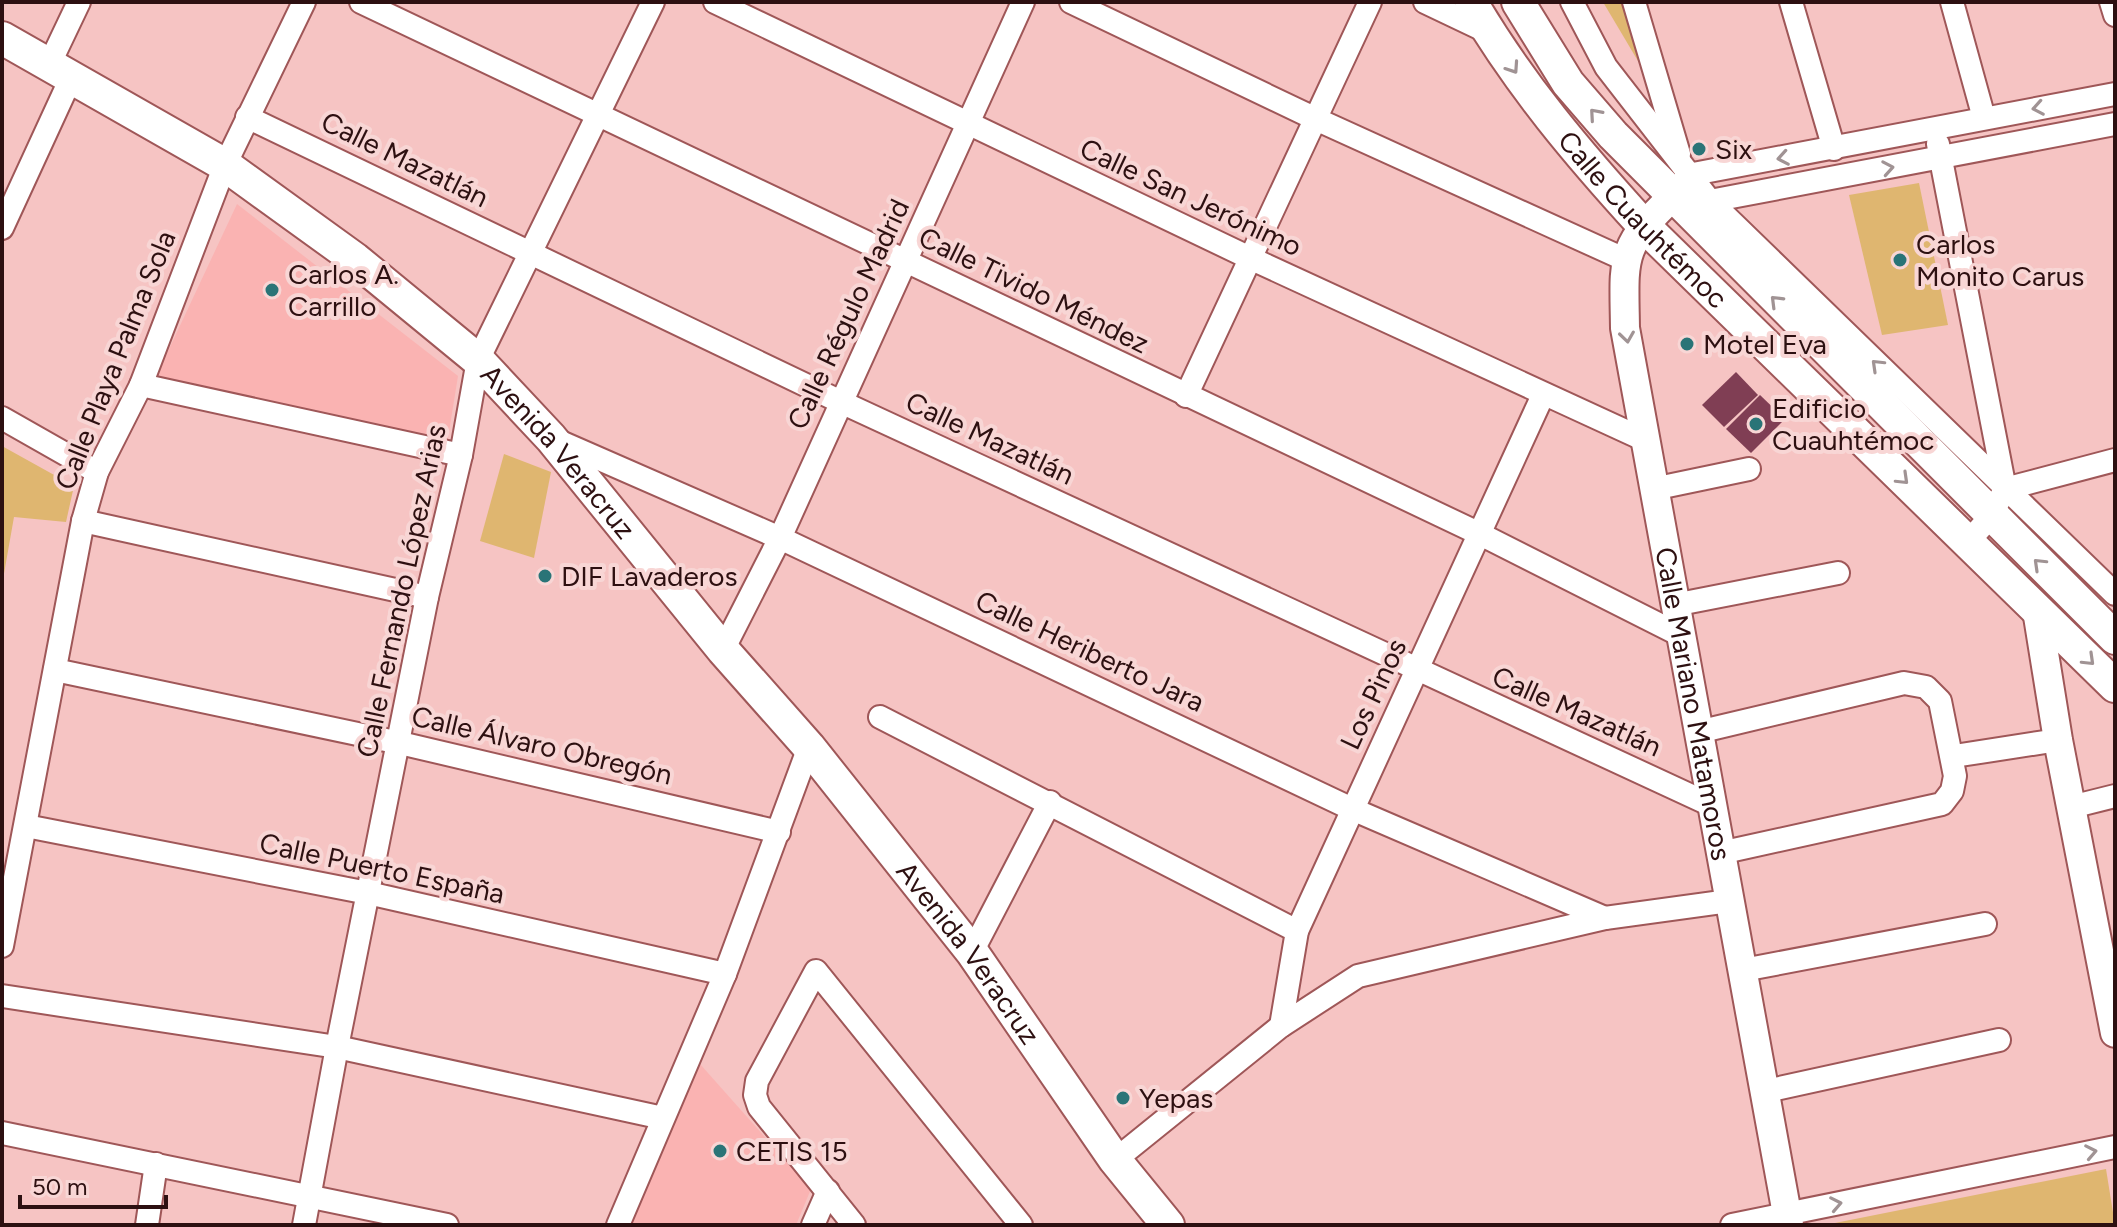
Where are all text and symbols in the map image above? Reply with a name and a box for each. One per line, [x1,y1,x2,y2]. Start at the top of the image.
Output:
one-way arrow [1503,59,1518,73]
one-way arrow [2031,99,2045,116]
street label: Calle Mazatlán [316,104,494,214]
one-way arrow [1590,109,1605,123]
street label: Calle Cuauhtémoc [1551,124,1735,315]
street label: Calle San Jerónimo [1075,131,1307,263]
place label: Six [1715,132,1753,166]
marker: Six [1690,140,1708,158]
one-way arrow [1776,148,1790,165]
one-way arrow [1880,160,1894,177]
street label: Calle Régulo Madrid [780,194,916,434]
street label: Calle Tivido Méndez [913,220,1155,360]
street label: Calle Playa Palma Sola [47,226,183,494]
place label: Carlos Monito Carus [1916,227,2084,293]
marker: Carlos Monito Carus [1891,251,1909,269]
place label: Carlos A. Carrillo [288,257,399,323]
marker: Carlos A. Carrillo [263,281,281,299]
one-way arrow [1771,295,1786,310]
place label: Motel Eva [1703,327,1827,361]
one-way arrow [1618,330,1635,344]
marker: Motel Eva [1678,335,1696,353]
street label: Avenida Veracruz [474,357,643,545]
one-way arrow [1872,359,1886,374]
street label: Calle Mazatlán [901,384,1079,492]
place label: Edificio Cuauhtémoc [1772,391,1934,457]
marker: Edificio Cuauhtémoc [1747,415,1765,433]
street label: Calle Fernando López Arias [349,421,453,761]
one-way arrow [1894,470,1908,484]
street label: Calle Mariano Matamoros [1648,544,1739,863]
place label: DIF Lavaderos [561,559,738,593]
one-way arrow [2034,559,2048,573]
marker: DIF Lavaderos [536,567,554,585]
street label: Calle Heriberto Jara [970,583,1210,719]
street label: Los Pinos [1333,633,1413,755]
one-way arrow [2080,651,2094,666]
street label: Calle Mazatlán [1487,659,1667,763]
street label: Calle Álvaro Obregón [408,698,676,792]
street label: Calle Puerto España [256,825,508,911]
street label: Avenida Veracruz [889,854,1047,1051]
place label: Yepas [1139,1081,1213,1115]
marker: Yepas [1114,1089,1132,1107]
place label: CETIS 15 [736,1134,848,1168]
marker: CETIS 15 [711,1142,729,1160]
one-way arrow [2084,1144,2097,1161]
scale bar [20,1159,166,1209]
text: 50 m [32,1172,88,1201]
one-way arrow [1829,1196,1843,1213]

